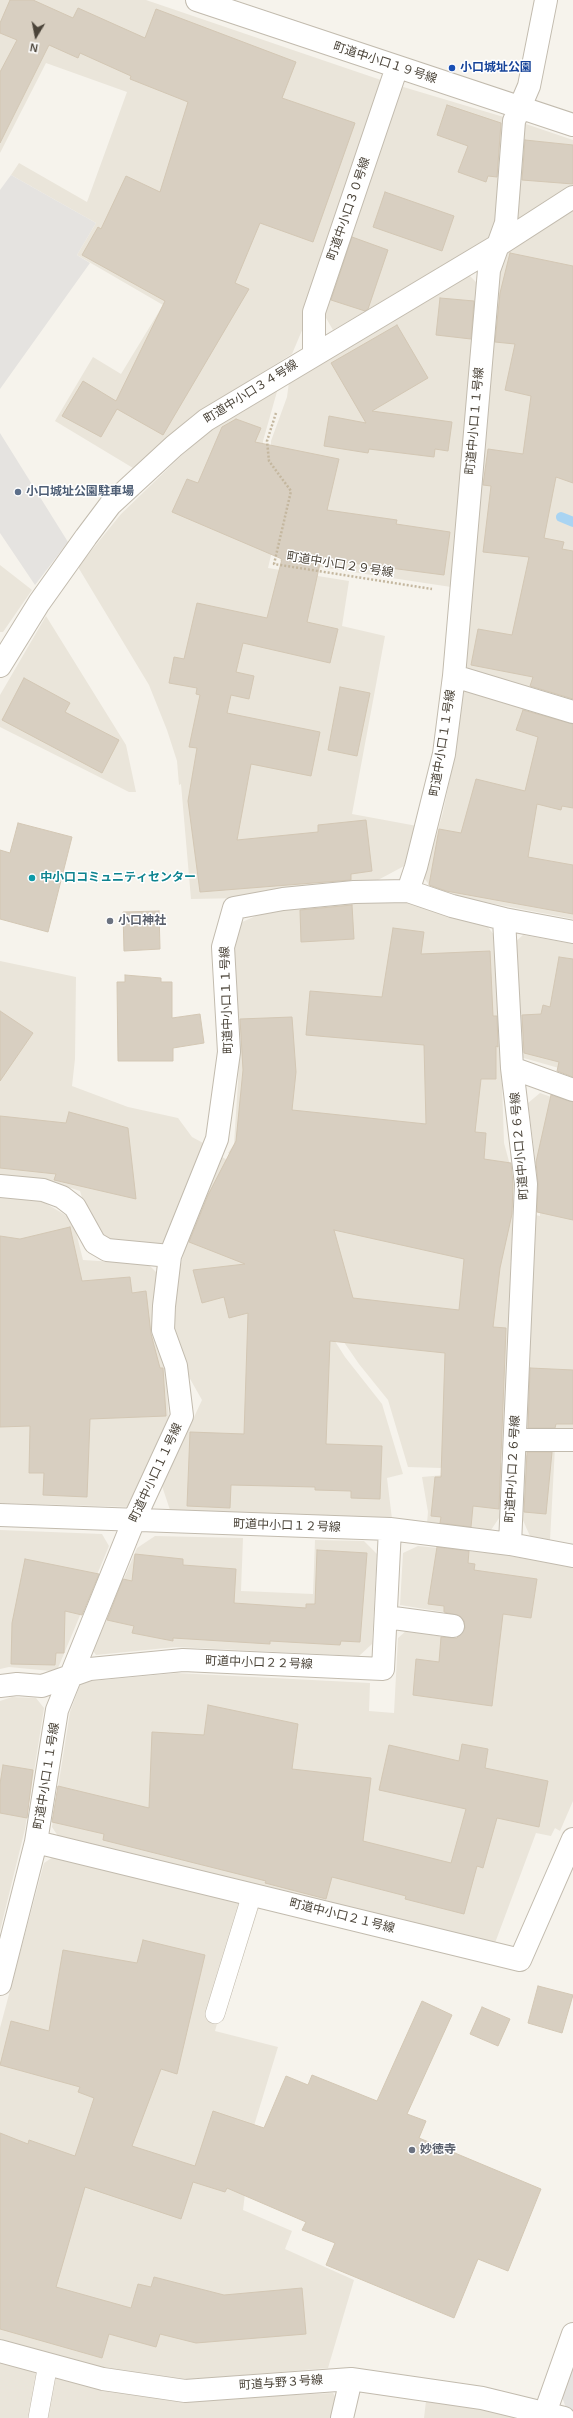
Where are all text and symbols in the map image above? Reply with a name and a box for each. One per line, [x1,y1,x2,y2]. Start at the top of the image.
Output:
north arrow [16,16,56,56]
street label: 町道中小口１９号線 [331,39,439,87]
text: N [29,41,39,54]
place label: 小口城址公園 [460,61,532,75]
marker: 小口城址公園 [447,63,457,73]
street label: 町道中小口３０号線 [325,156,373,262]
street label: 町道中小口３４号線 [201,357,301,427]
street label: 町道中小口１１号線 [463,367,487,475]
place label: 小口城址公園駐車場 [26,485,134,499]
marker: 小口城址公園駐車場 [13,487,23,497]
street label: 町道中小口２９号線 [286,549,394,581]
street label: 町道中小口１１号線 [427,689,459,797]
place label: 中小口コミュニティセンター [40,871,196,885]
marker: 中小口コミュニティセンター [27,873,37,883]
place label: 小口神社 [118,914,166,928]
marker: 小口神社 [105,916,115,926]
street label: 町道中小口１１号線 [218,946,236,1054]
street label: 町道中小口２６号線 [508,1092,532,1200]
street label: 町道中小口２６号線 [503,1415,523,1523]
street label: 町道中小口１１号線 [127,1421,185,1525]
street label: 町道中小口１２号線 [233,1517,341,1535]
street label: 町道中小口２２号線 [205,1654,313,1672]
street label: 町道中小口１１号線 [31,1722,63,1830]
street label: 町道中小口２１号線 [288,1896,396,1936]
place label: 妙徳寺 [420,2143,456,2157]
marker: 妙徳寺 [407,2145,417,2155]
street label: 町道与野３号線 [239,2373,323,2393]

